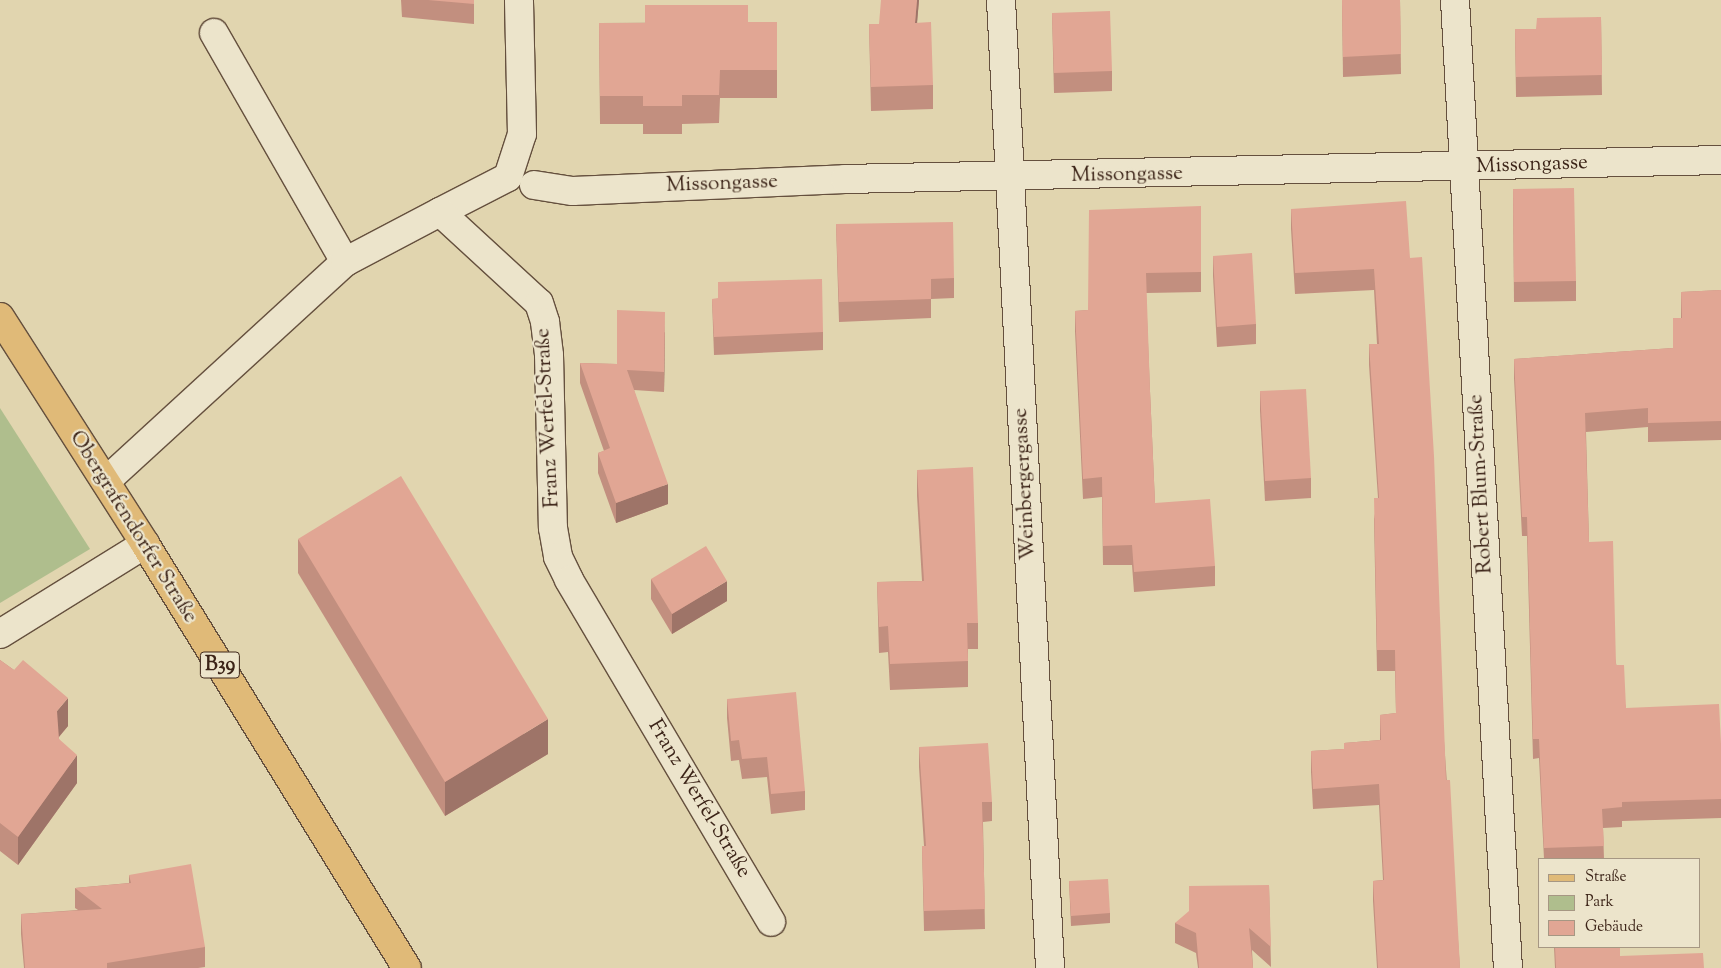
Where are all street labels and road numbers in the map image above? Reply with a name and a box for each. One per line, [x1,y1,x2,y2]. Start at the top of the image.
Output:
street label: Missongasse [1476,150,1588,180]
street label: Missongasse [1071,161,1183,189]
street label: Missongasse [666,169,778,199]
street label: Franz Werfel-Straße [531,327,565,509]
street label: Robert Blum-Straße [1464,394,1498,574]
street label: Weinbergergasse [1008,407,1042,561]
street label: Obergrafendorfer Straße [64,426,202,628]
road number: B39 [199,648,241,682]
street label: Franz Werfel-Straße [642,715,756,883]

